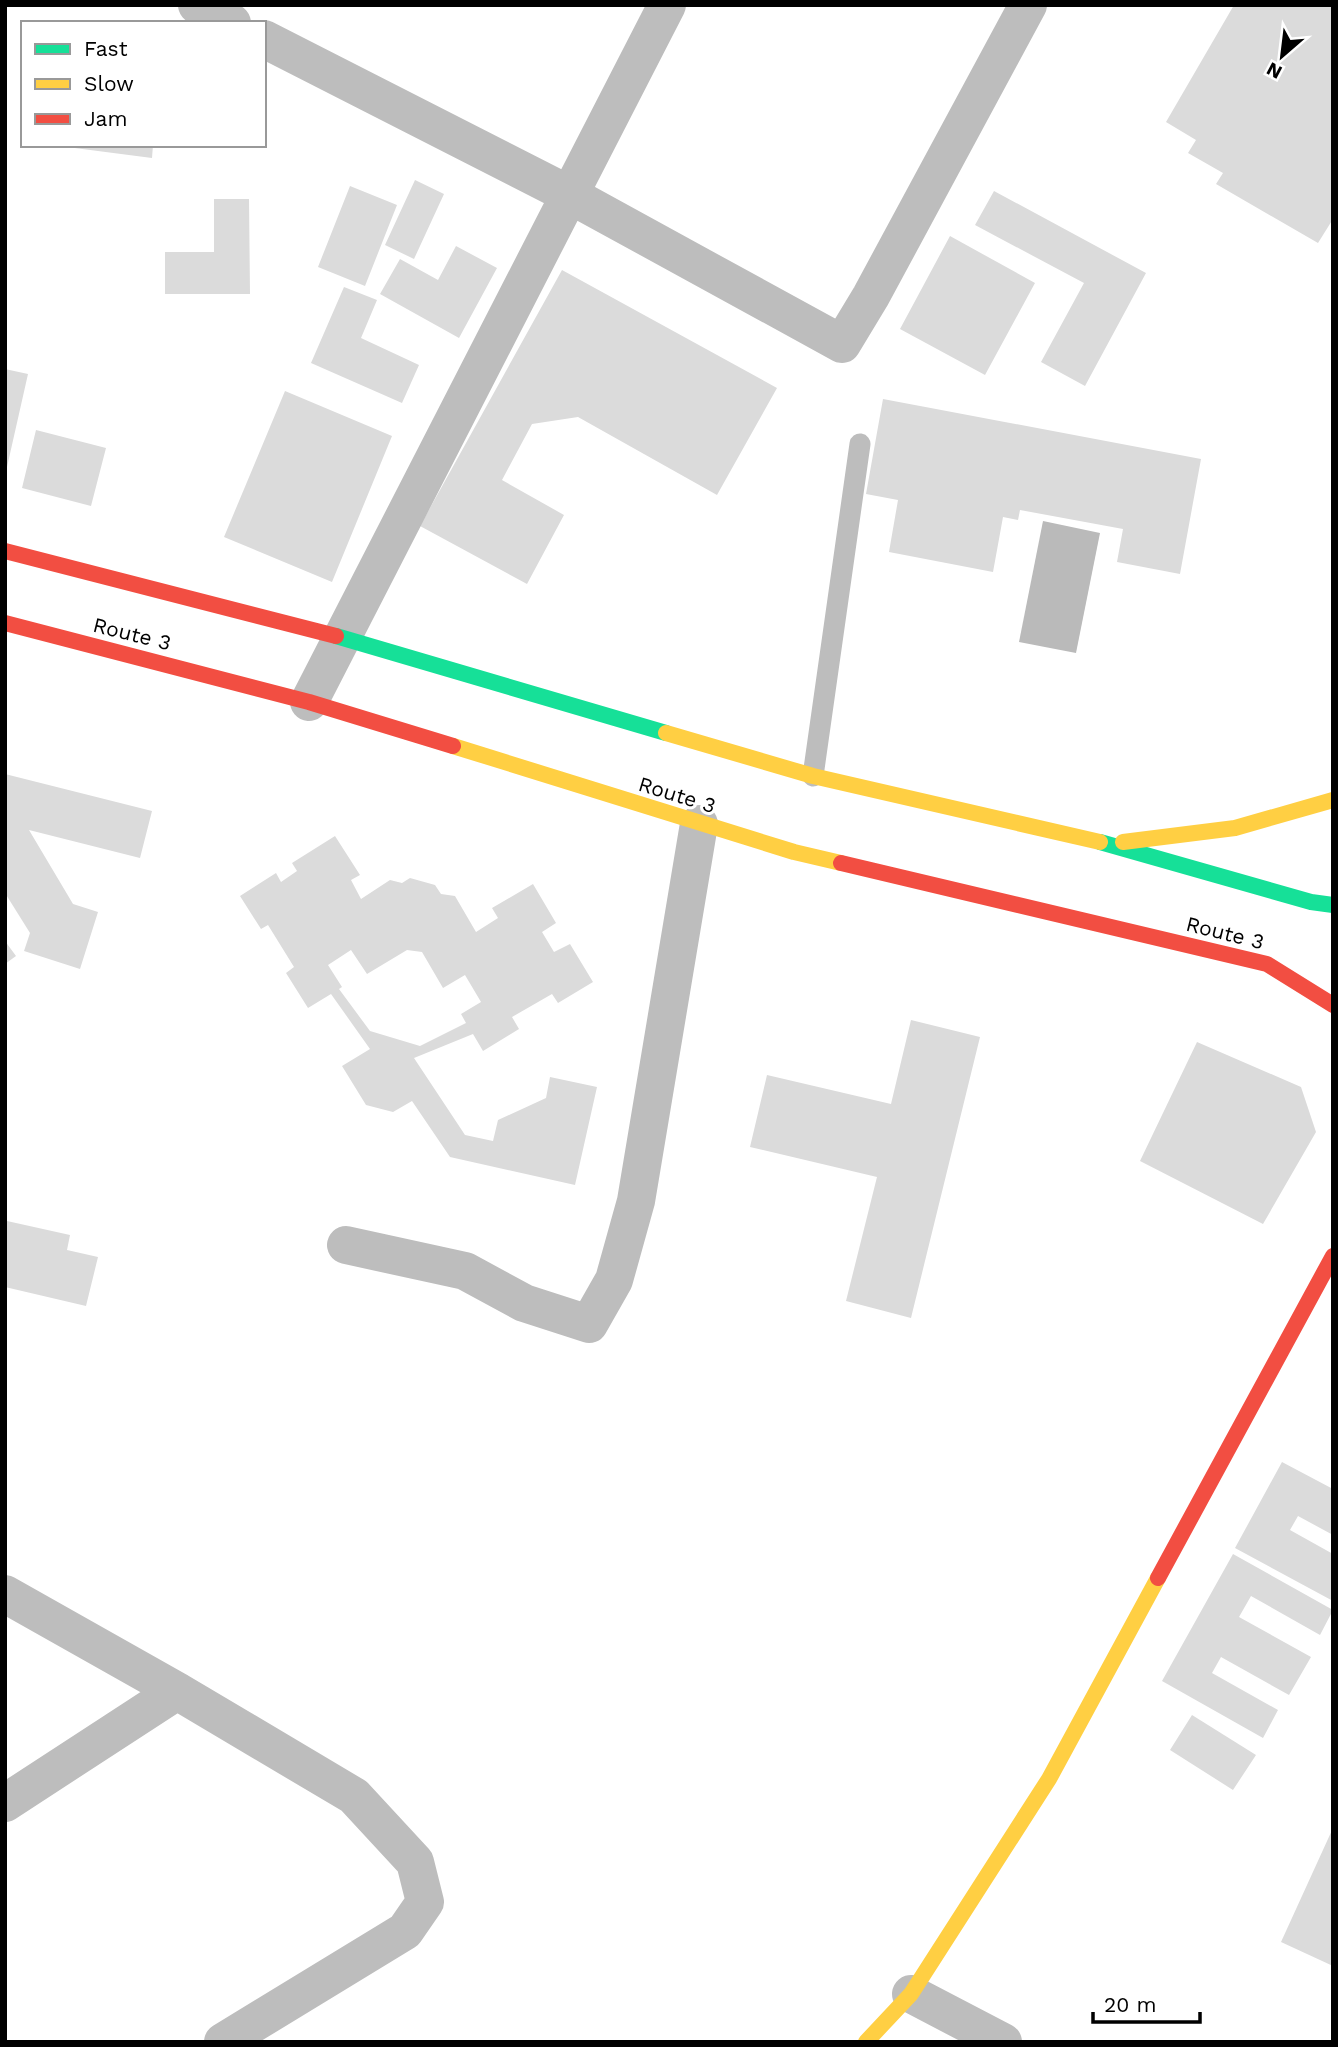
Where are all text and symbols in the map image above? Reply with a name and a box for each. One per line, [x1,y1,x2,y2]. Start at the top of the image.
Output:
legend [21,21,266,147]
north arrow [1247,21,1317,91]
text: Fast [84,36,128,61]
text: N [1263,57,1286,84]
text: Slow [84,71,134,96]
text: Jam [84,106,127,131]
street label: Route 3 [91,612,174,655]
street label: Route 3 [635,771,719,818]
street label: Route 3 [1184,911,1267,954]
scale bar [1093,1980,1200,2024]
text: 20 m [1104,1992,1156,2017]

